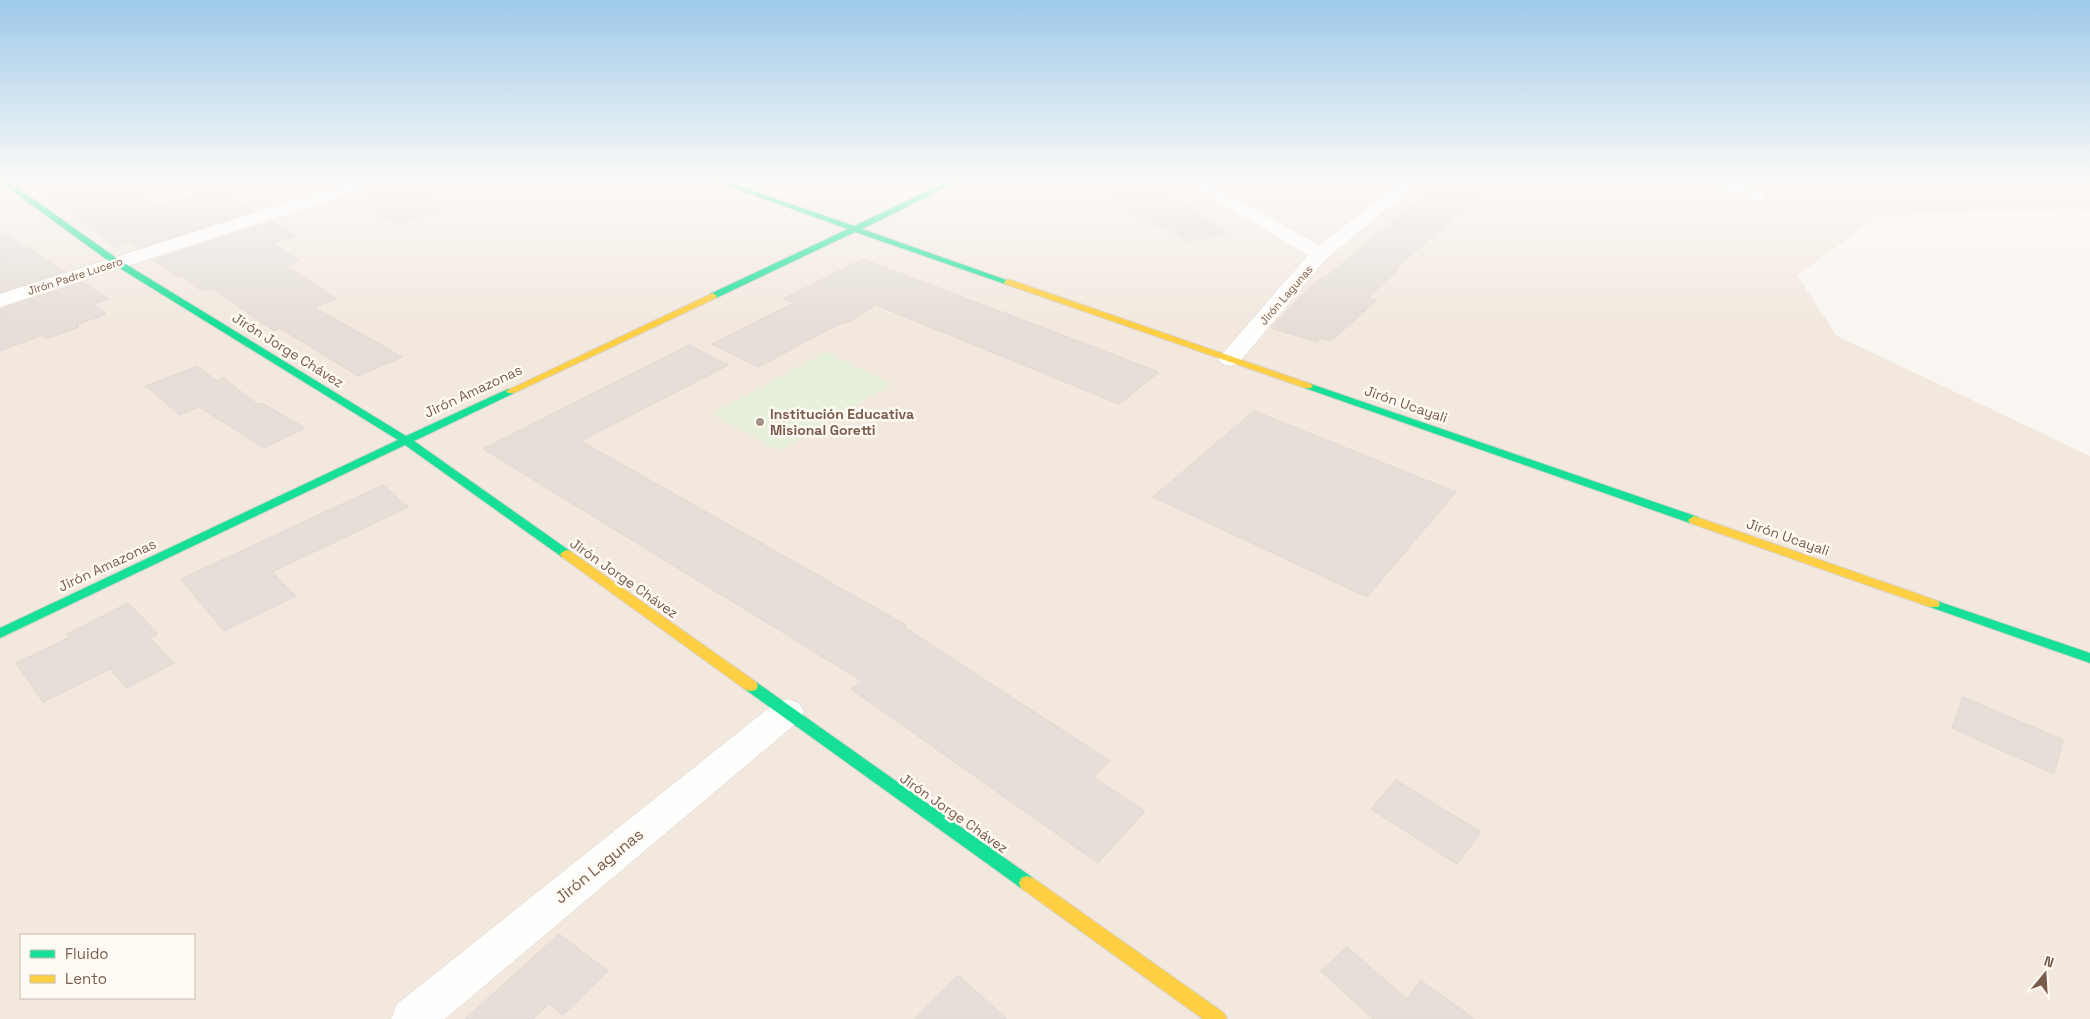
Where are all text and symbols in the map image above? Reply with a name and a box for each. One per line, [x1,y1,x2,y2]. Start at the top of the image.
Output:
street label: Jirón Padre Lucero [26,254,124,298]
street label: Jirón Lagunas [1256,262,1316,328]
street label: Jirón Jorge Chávez [229,308,347,392]
street label: Jirón Amazonas [421,360,525,422]
street label: Jirón Ucayali [1362,381,1450,427]
place label: Institución Educativa Misional Goretti [770,405,914,439]
marker: Institución Educativa Misional Goretti [754,416,766,428]
street label: Jirón Ucayali [1744,514,1832,560]
street label: Jirón Amazonas [55,534,159,596]
street label: Jirón Jorge Chávez [566,534,682,622]
street label: Jirón Jorge Chávez [896,769,1012,857]
street label: Jirón Lagunas [550,824,648,908]
legend [20,934,195,999]
text: Fluido [65,944,109,963]
north arrow [2020,949,2070,999]
text: N [2042,952,2056,972]
text: Lento [65,969,107,988]

